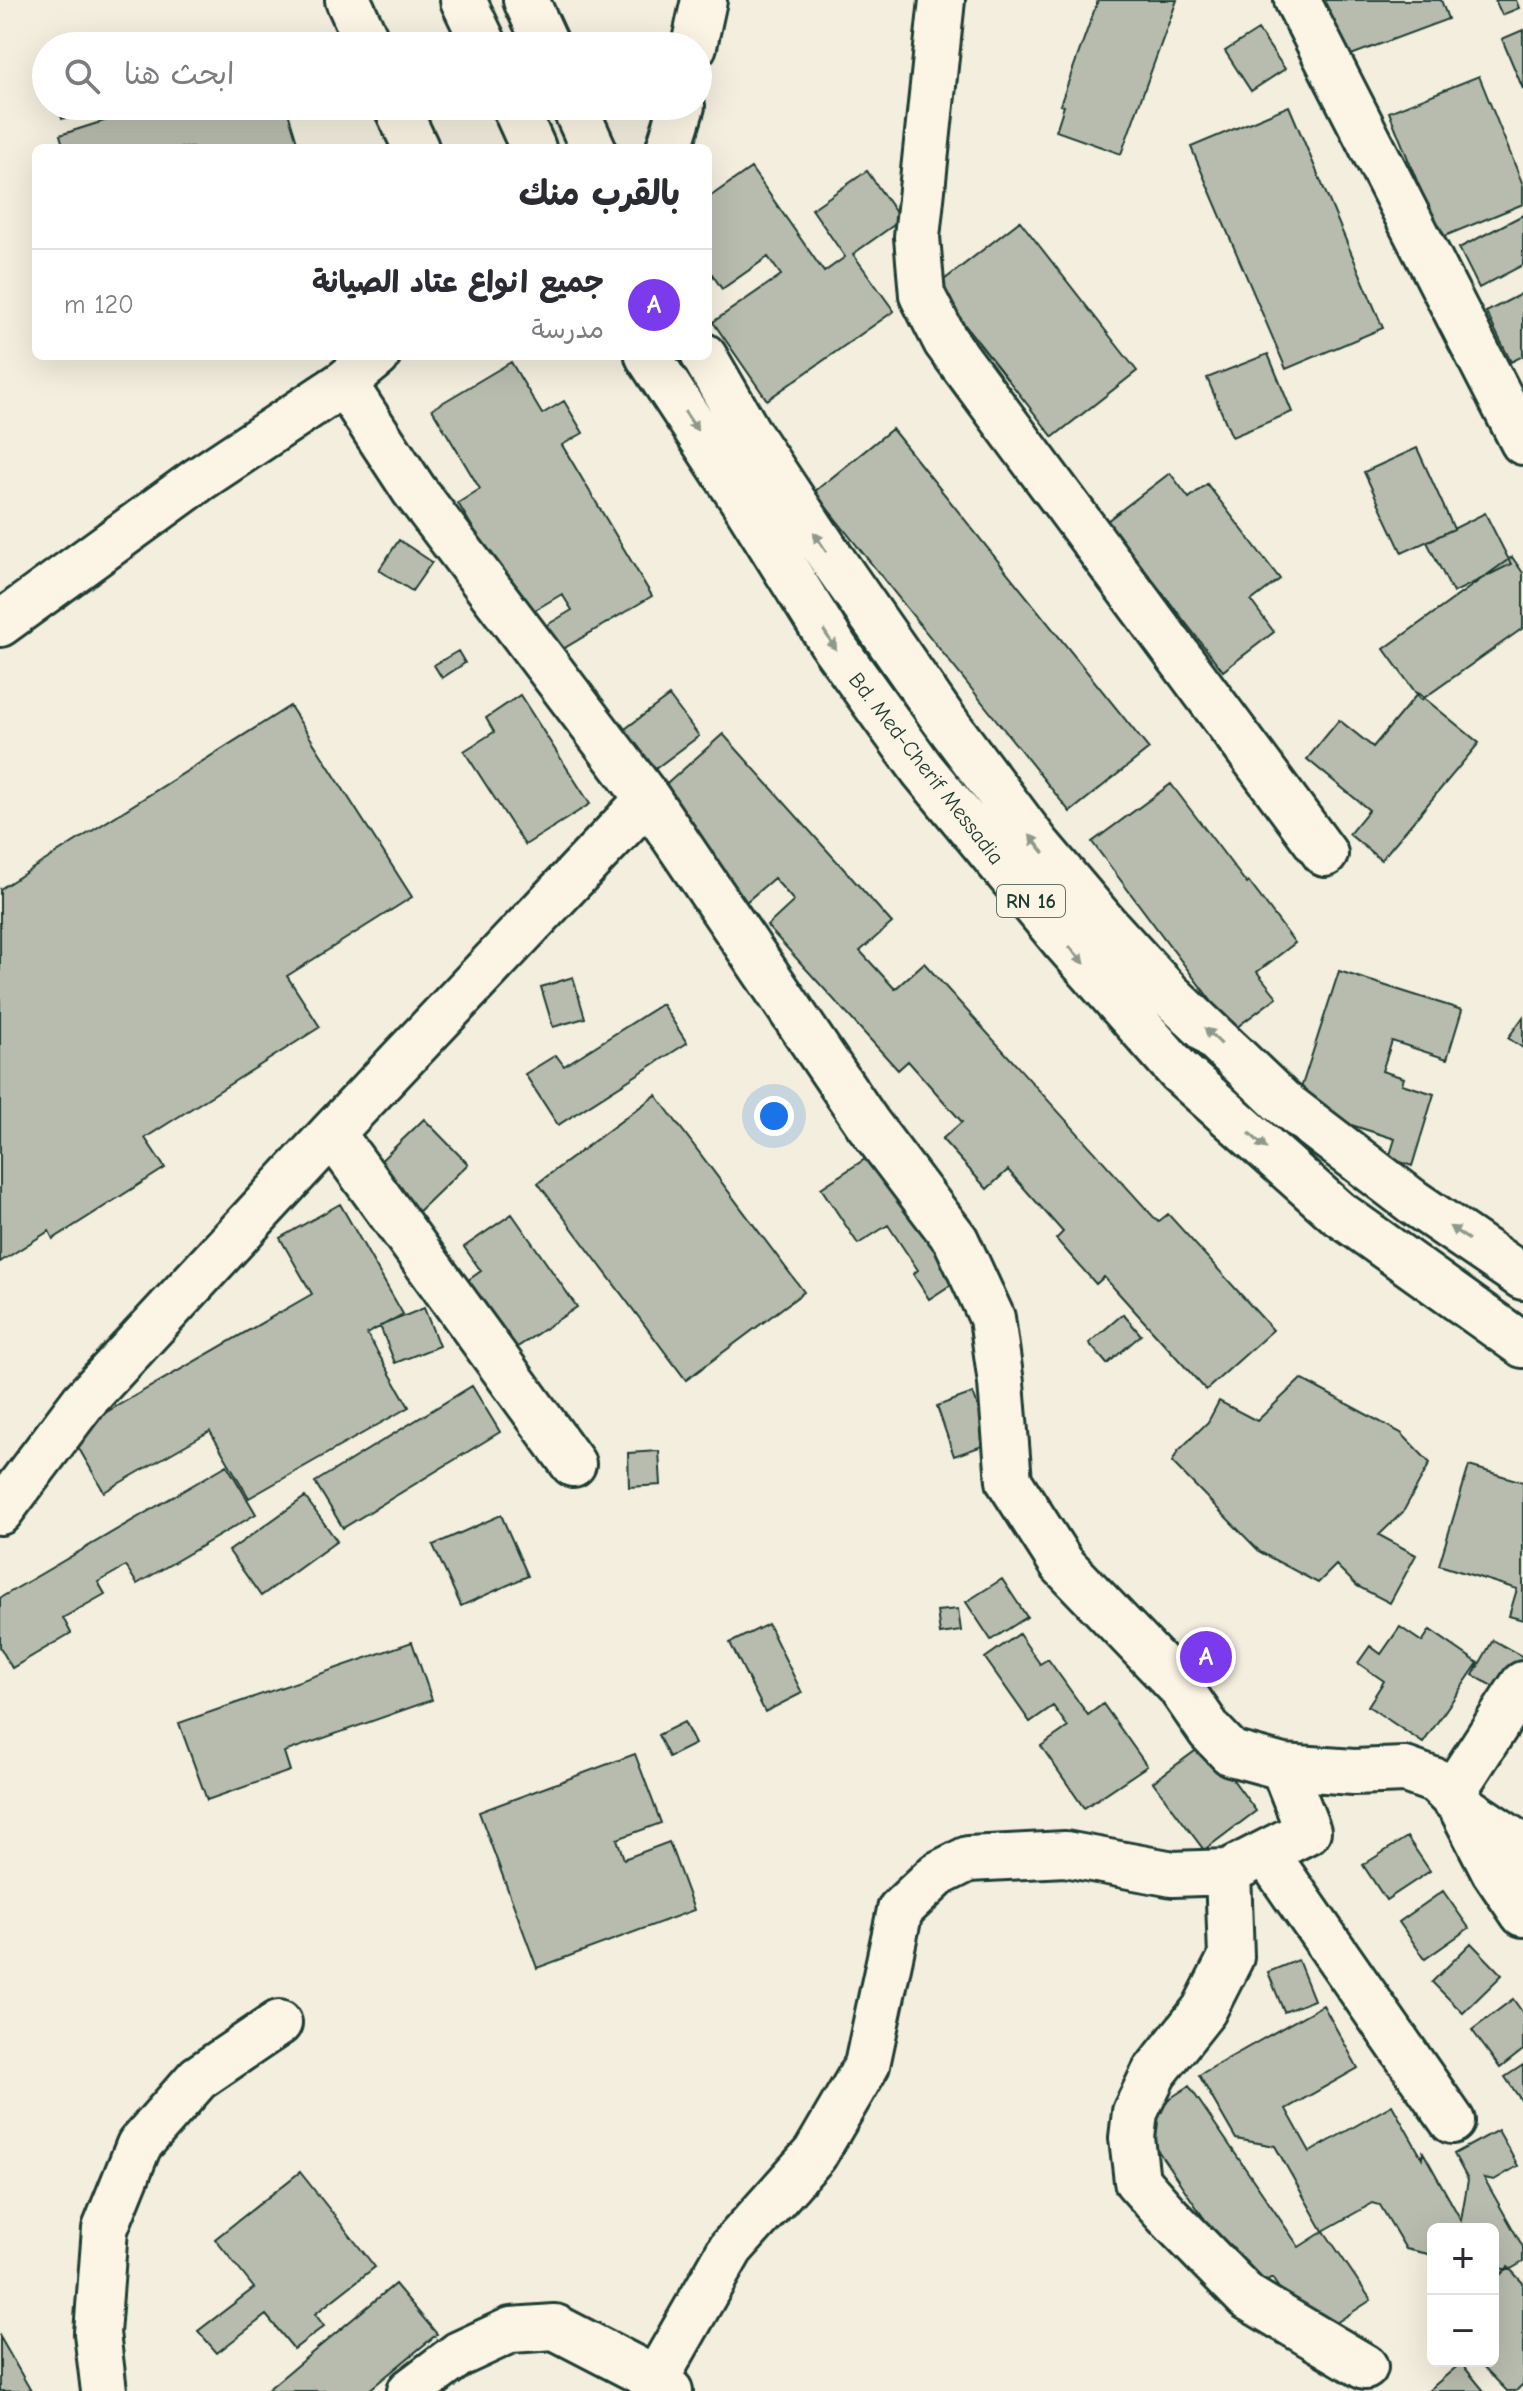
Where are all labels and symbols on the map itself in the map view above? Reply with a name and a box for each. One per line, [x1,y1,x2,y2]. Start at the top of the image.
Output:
one-way arrow [683,410,698,432]
one-way arrow [814,531,828,553]
one-way arrow [823,630,838,651]
street label: Bd. Med-Cherif Messadia [843,667,1009,870]
one-way arrow [1029,834,1046,854]
road number: RN 16 [997,885,1065,917]
one-way arrow [1067,946,1085,965]
one-way arrow [1204,1027,1223,1045]
your location [754,1096,794,1136]
one-way arrow [1247,1132,1267,1149]
one-way arrow [1448,1226,1469,1241]
pin: A [1180,1627,1232,1687]

